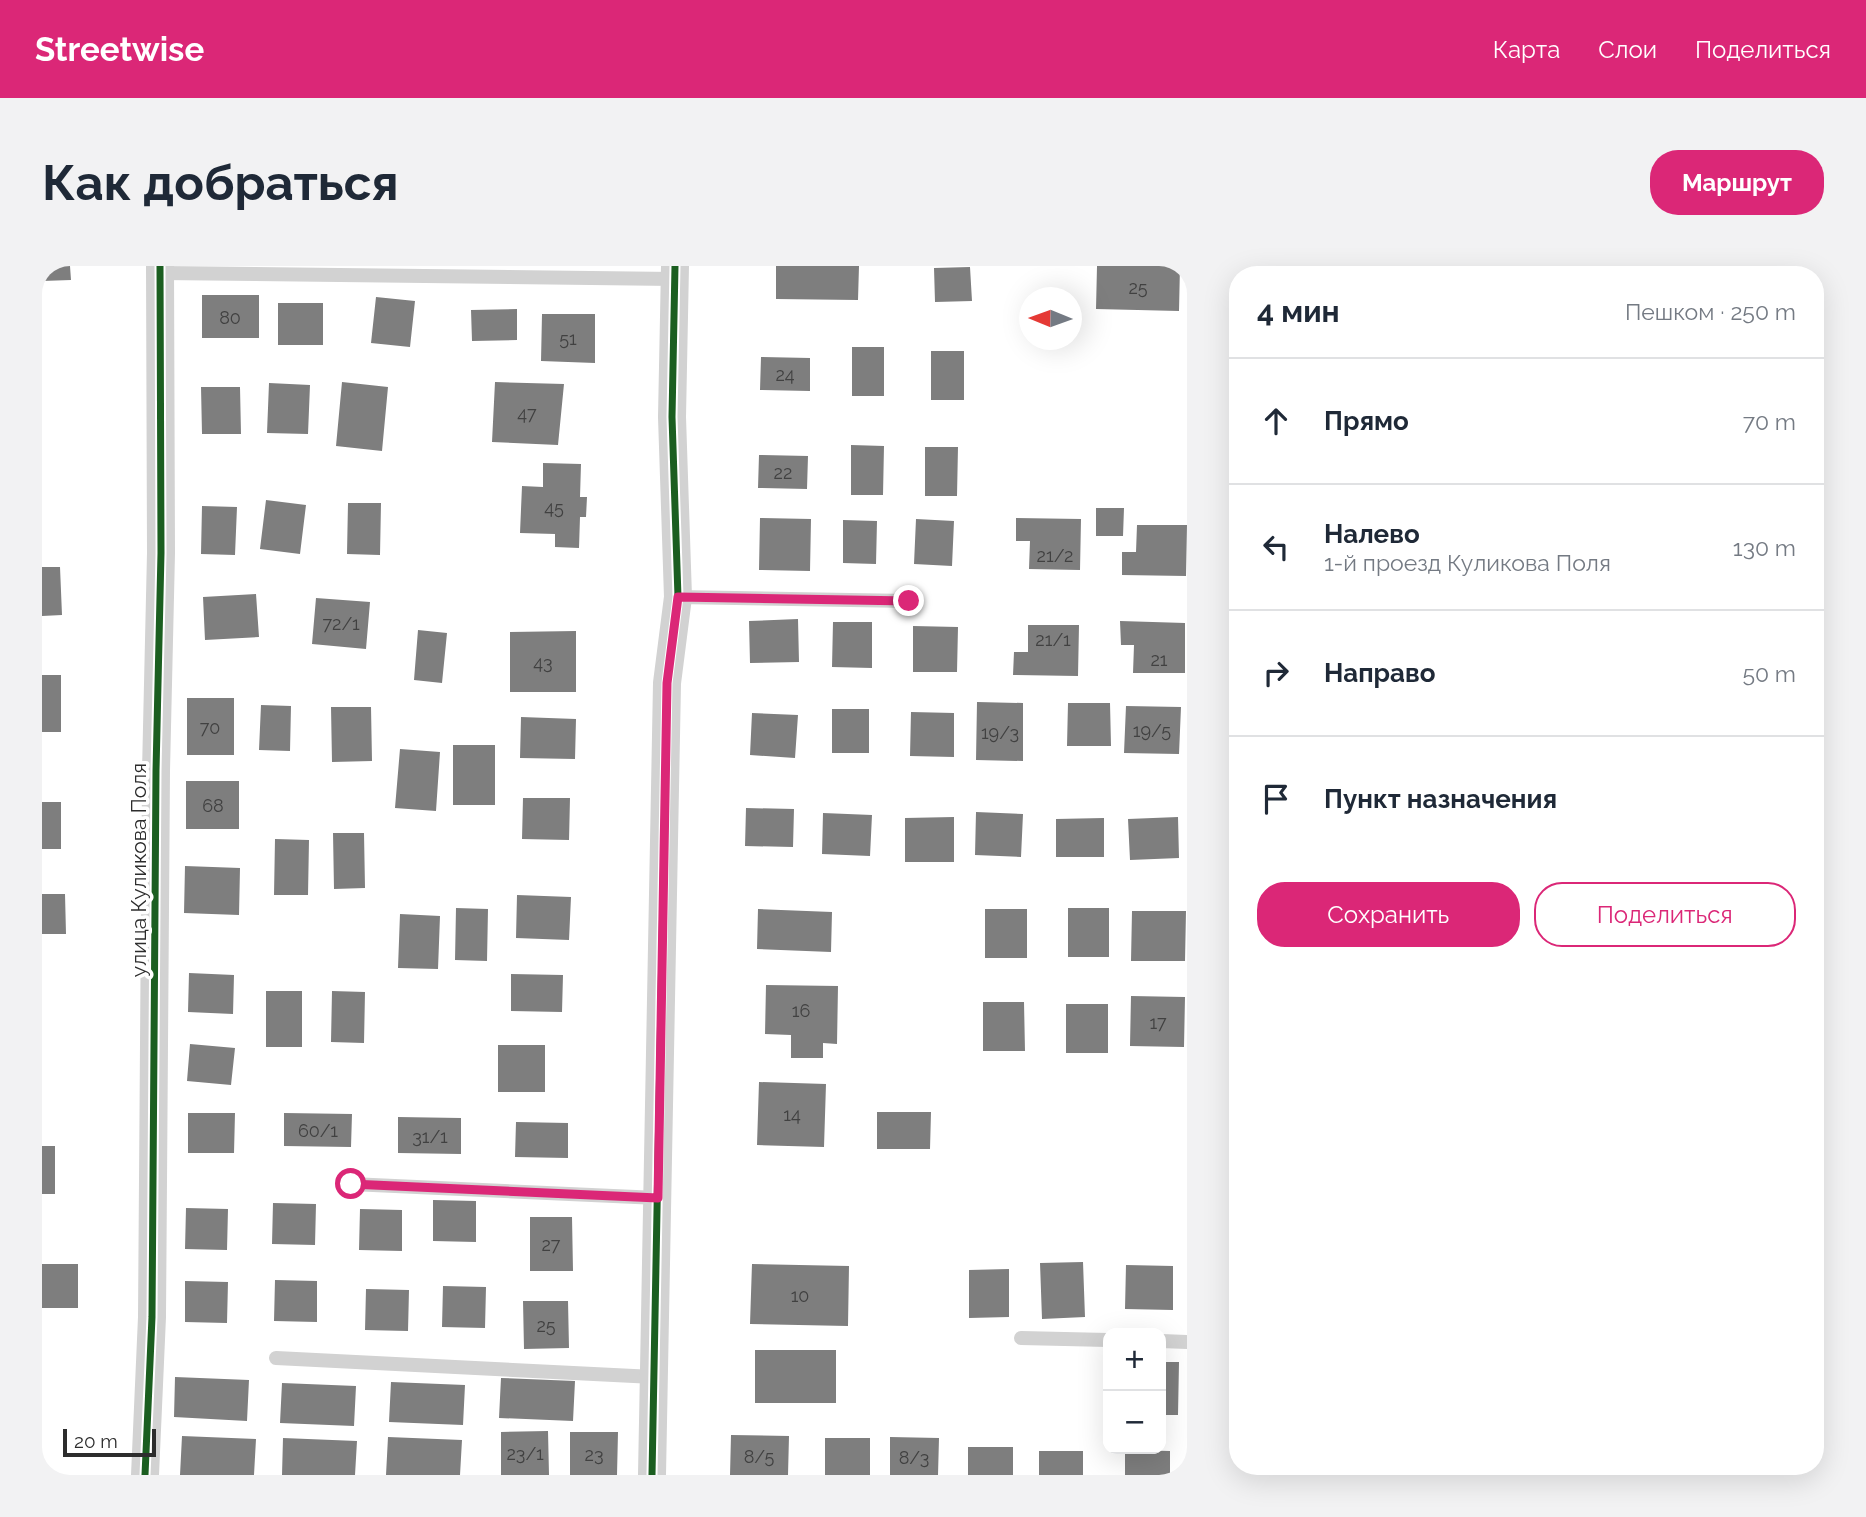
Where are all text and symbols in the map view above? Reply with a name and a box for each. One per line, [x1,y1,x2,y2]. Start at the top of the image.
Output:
text: Streetwise [35,30,204,69]
text: Карта [1493,35,1560,64]
text: Слои [1598,35,1657,64]
text: Поделиться [1695,35,1831,64]
button: Маршрут [1650,150,1824,215]
text: Как добраться [42,154,399,211]
house number: 25 [1128,277,1148,298]
north arrow [1019,287,1082,350]
text: 4 мин [1257,294,1340,329]
text: Пешком · 250 m [1625,298,1796,325]
house number: 80 [219,307,241,328]
house number: 51 [559,328,577,349]
house number: 24 [775,364,795,385]
icon: ahead [1257,402,1295,440]
house number: 47 [517,403,537,424]
text: Прямо [1324,406,1409,436]
text: 70 m [1743,408,1796,435]
house number: 22 [774,462,792,483]
house number: 45 [544,497,564,518]
text: Налево [1324,519,1420,549]
icon: left [1257,528,1295,566]
text: 130 m [1733,534,1796,561]
house number: 21/2 [1037,545,1073,566]
text: 1-й проезд Куликова Поля [1324,549,1611,576]
route end [893,585,924,616]
house number: 72/1 [322,613,360,634]
house number: 21/1 [1035,629,1071,650]
house number: 21 [1150,649,1168,670]
house number: 43 [533,652,553,673]
icon: right [1257,654,1295,692]
text: Направо [1324,658,1435,688]
text: 50 m [1742,660,1796,687]
house number: 70 [200,717,220,738]
house number: 19/5 [1133,720,1171,741]
house number: 19/3 [981,722,1019,743]
street label: улица Куликова Поля [126,763,151,977]
icon: arrive [1257,780,1295,818]
text: Пункт назначения [1324,784,1557,814]
house number: 68 [202,795,224,816]
button: Сохранить [1257,882,1520,947]
button: Поделиться [1534,882,1796,947]
house number: 16 [792,1000,810,1021]
house number: 17 [1149,1012,1167,1033]
house number: 14 [783,1104,801,1125]
house number: 60/1 [298,1120,338,1141]
house number: 31/1 [412,1126,448,1147]
route start [335,1168,366,1199]
house number: 27 [541,1234,561,1255]
house number: 10 [791,1285,809,1306]
house number: 25 [536,1315,556,1336]
map controls [1103,1328,1166,1454]
button: + [1103,1328,1166,1391]
button: − [1103,1391,1166,1454]
scale bar [63,1426,156,1458]
text: 20 m [74,1430,118,1452]
house number: 23/1 [506,1443,544,1464]
house number: 23 [585,1444,604,1465]
house number: 8/5 [744,1446,775,1467]
house number: 8/3 [899,1447,929,1468]

